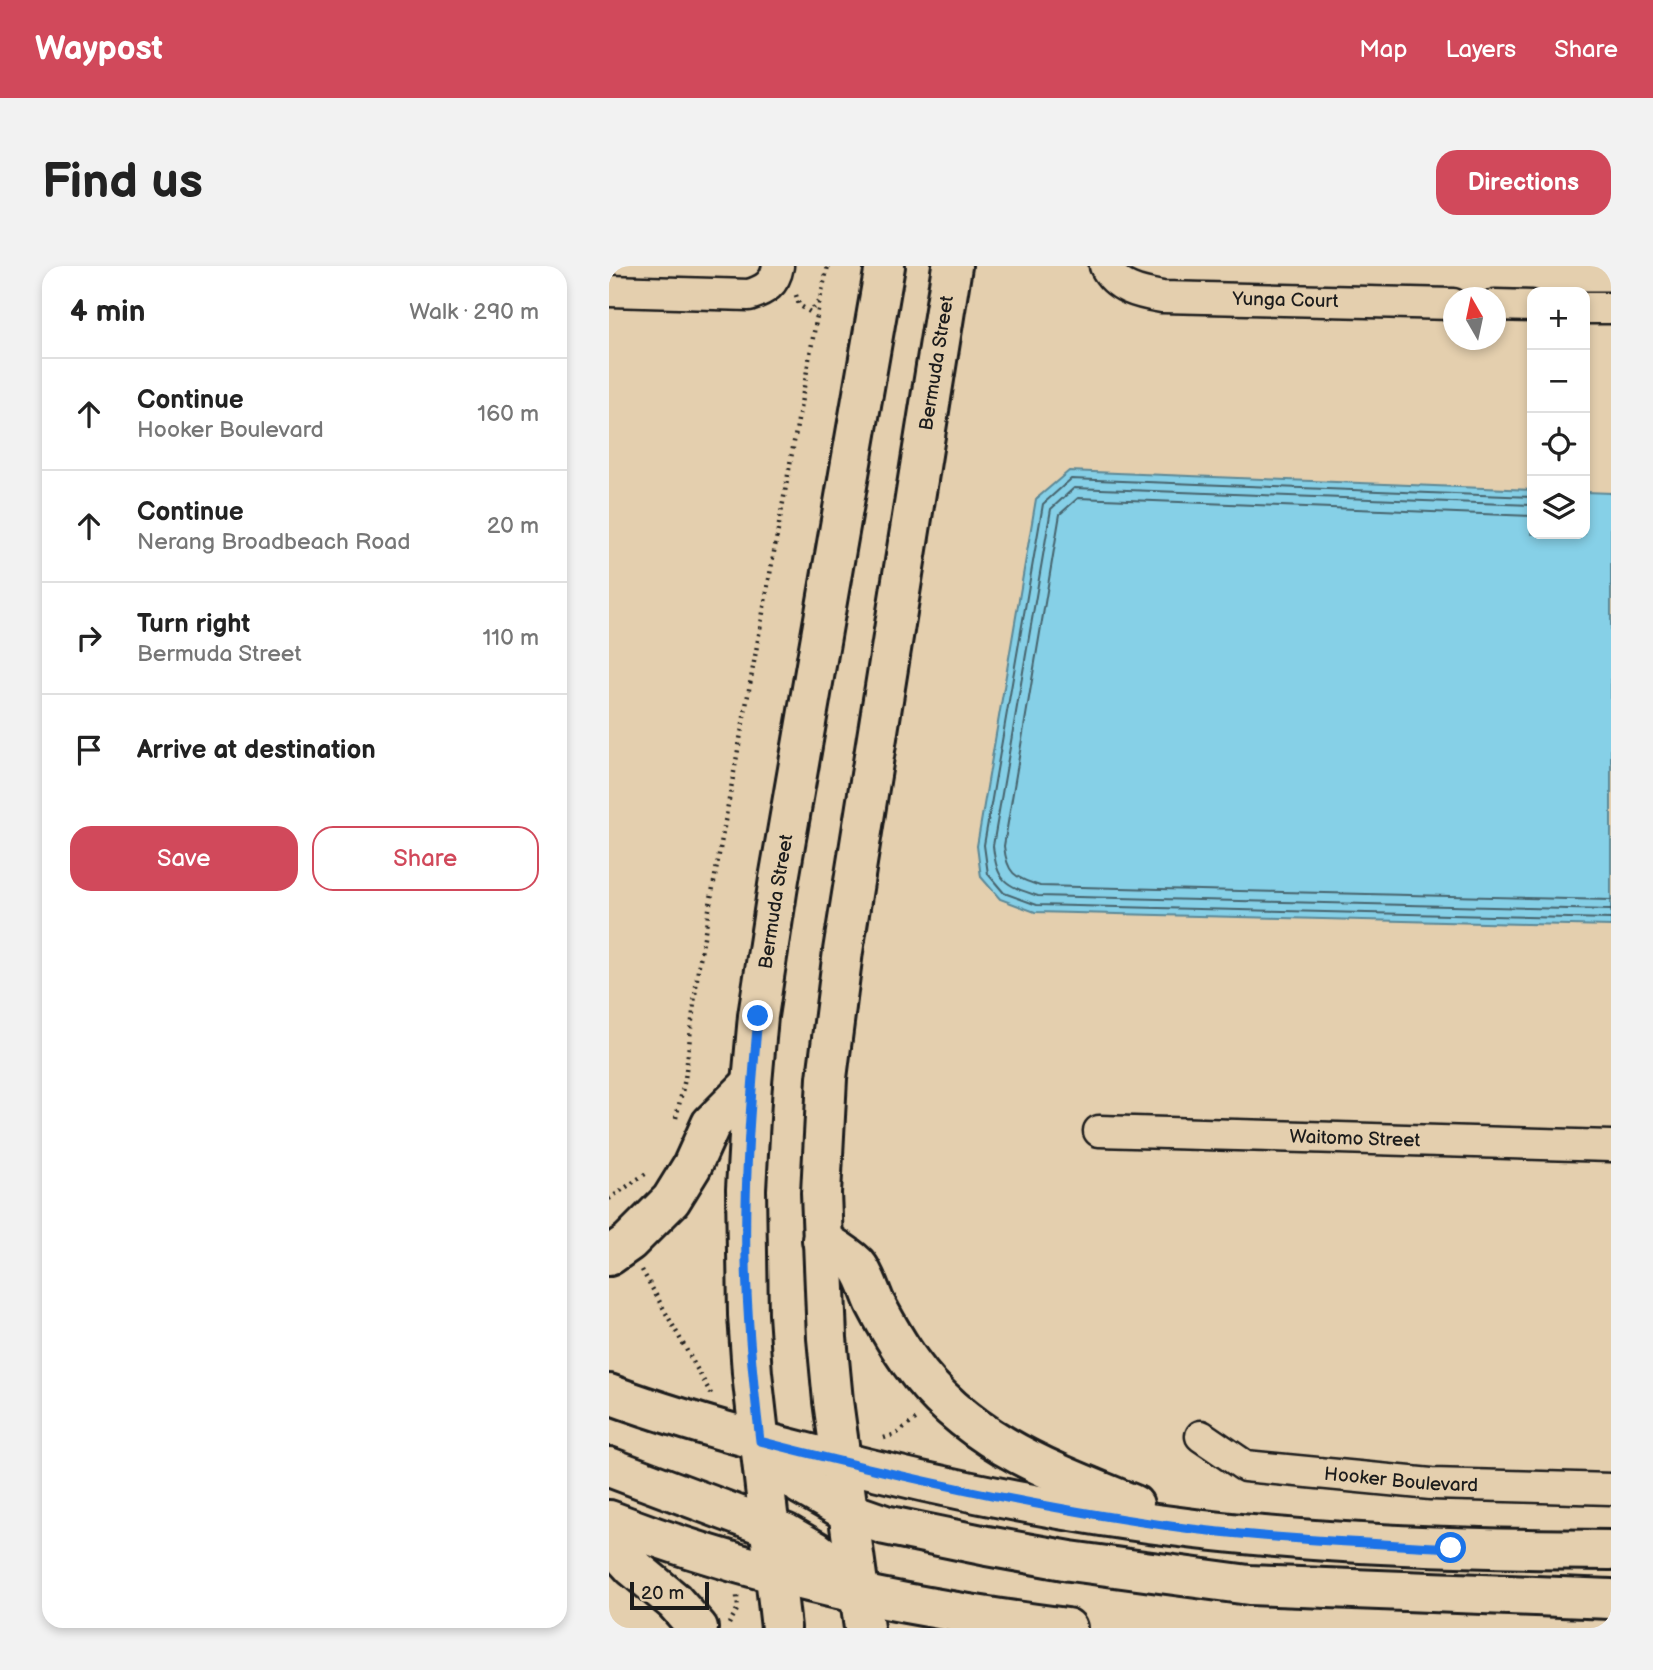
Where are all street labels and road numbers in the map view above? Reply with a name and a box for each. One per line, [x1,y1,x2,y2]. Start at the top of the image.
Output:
street label: Yunga Court [1231,287,1339,313]
street label: Bermuda Street [915,294,959,432]
street label: Bermuda Street [754,832,798,971]
street label: Waitomo Street [1289,1125,1421,1152]
street label: Hooker Boulevard [1323,1462,1478,1497]

